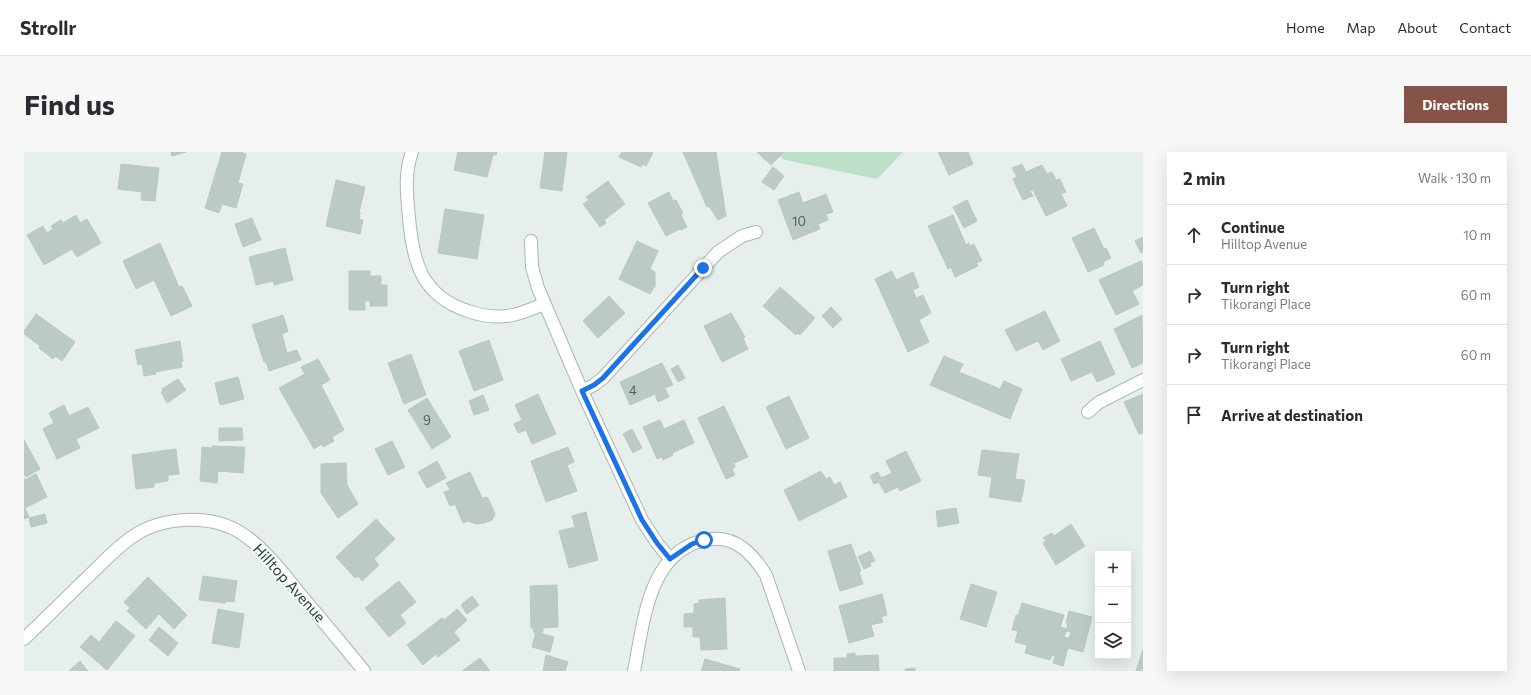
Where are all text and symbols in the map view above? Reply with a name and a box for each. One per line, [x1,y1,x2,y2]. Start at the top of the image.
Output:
text: Strollr [20,16,76,39]
text: Home [1286,19,1325,36]
text: Map [1347,19,1375,36]
text: About [1397,19,1437,36]
text: Contact [1459,19,1511,36]
button: Directions [1404,86,1507,123]
text: Find us [24,87,115,121]
text: 2 min [1183,168,1225,189]
text: Walk · 130 m [1418,170,1491,186]
house number: 10 [792,213,806,229]
text: Continue [1221,218,1285,236]
icon: ahead [1183,224,1205,246]
text: 10 m [1463,227,1491,243]
text: Hilltop Avenue [1221,236,1307,252]
route end [694,259,712,277]
text: Turn right [1221,278,1290,296]
icon: right [1183,284,1205,306]
text: 60 m [1461,287,1491,303]
text: Tikorangi Place [1221,296,1311,312]
text: Turn right [1221,338,1290,356]
icon: right [1183,344,1205,366]
text: 60 m [1461,347,1491,363]
text: Tikorangi Place [1221,356,1311,372]
house number: 4 [629,382,637,398]
icon: arrive [1183,404,1205,426]
text: Arrive at destination [1221,406,1363,424]
house number: 9 [423,412,431,428]
route start [695,531,713,549]
street label: Hilltop Avenue [250,539,330,625]
map controls [1095,551,1131,659]
button: + [1095,551,1131,587]
button: − [1095,587,1131,623]
button: layers [1095,623,1131,659]

